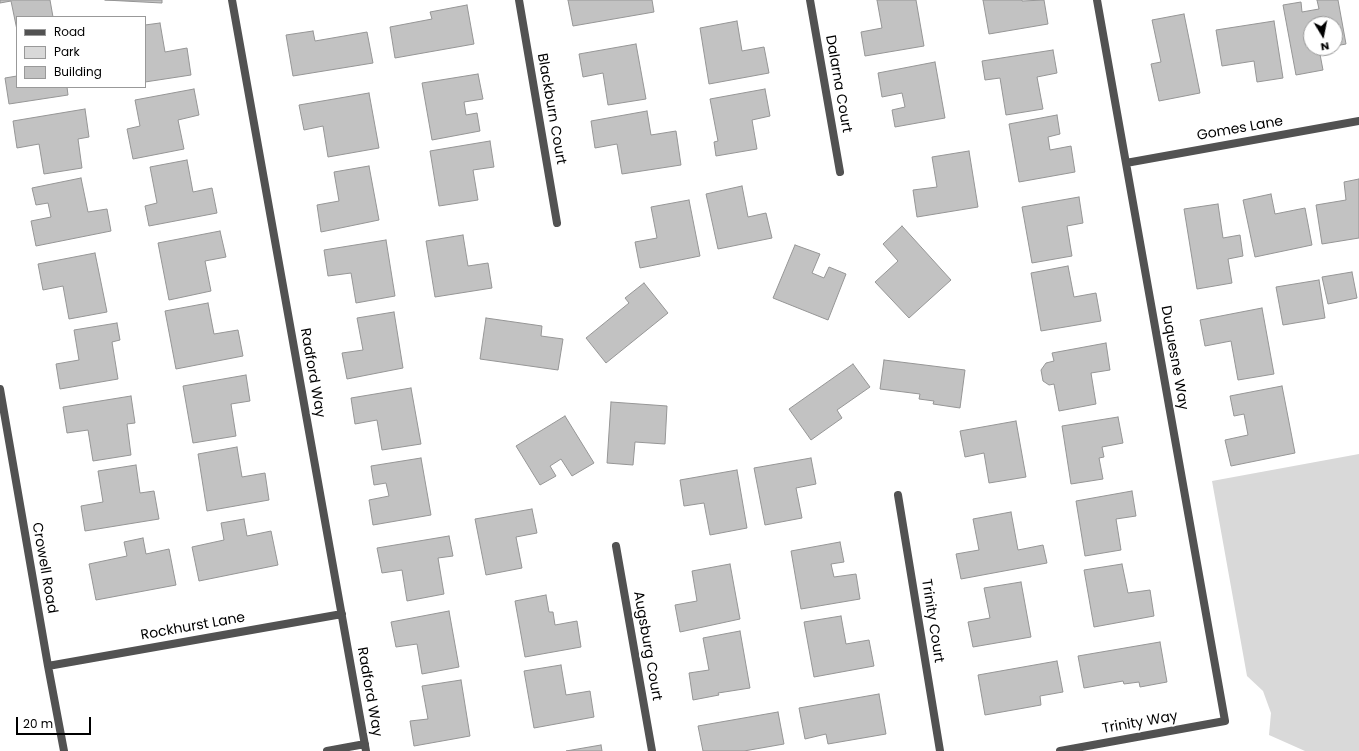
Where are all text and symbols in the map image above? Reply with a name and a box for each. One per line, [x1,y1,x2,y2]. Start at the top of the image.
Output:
legend [16,16,146,88]
north arrow [1303,16,1343,56]
text: Road [54,23,85,40]
street label: Dalarna Court [821,34,855,134]
text: N [1319,38,1330,55]
text: Park [54,43,80,60]
street label: Blackburn Court [533,52,569,166]
text: Building [54,63,102,80]
street label: Gomes Lane [1196,113,1284,145]
street label: Duquesne Way [1157,305,1191,411]
street label: Radford Way [296,327,328,419]
street label: Crowell Road [28,521,60,615]
street label: Trinity Court [917,578,947,664]
street label: Augsburg Court [629,590,665,702]
street label: Rockhurst Lane [140,610,246,644]
street label: Radford Way [353,646,385,738]
street label: Trinity Way [1101,708,1179,738]
scale bar [18,709,93,735]
text: 20 m [23,715,53,732]

